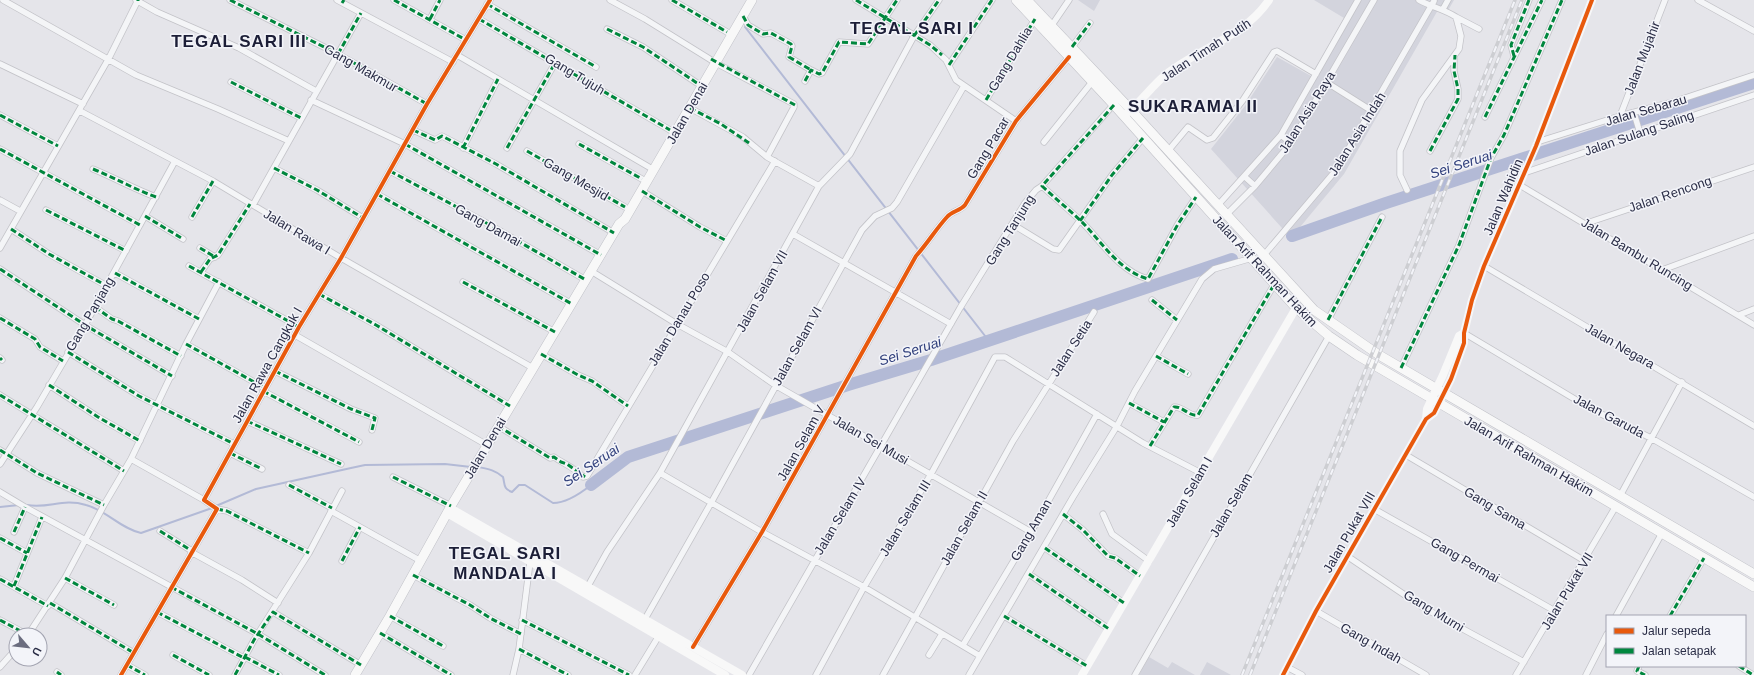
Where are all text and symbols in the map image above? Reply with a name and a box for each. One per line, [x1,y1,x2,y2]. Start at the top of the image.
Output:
street label: Jalan Timah Putih [1159,16,1253,84]
district label: TEGAL SARI I [850,19,974,38]
street label: Jalan Mujahir [1621,19,1663,97]
street label: Gang Dahlia [985,24,1035,94]
district label: TEGAL SARI III [171,32,307,51]
street label: Gang Makmur [322,41,401,95]
street label: Gang Tujuh [542,50,608,98]
street label: Jalan Asia Raya [1276,68,1338,156]
street label: Jalan Denai [663,79,711,146]
street label: Jalan Asia Indah [1325,90,1389,178]
street label: Jalan Sebarau [1604,91,1688,129]
district label: SUKARAMAI II [1128,97,1258,116]
street label: Jalan Sulang Saling [1582,107,1696,159]
street label: Gang Pacar [964,114,1013,182]
water label: Sei Seruai [1428,146,1495,182]
street label: Gang Mesjid [541,154,611,204]
street label: Jalan Wahidin [1480,157,1526,237]
street label: Jalan Rencong [1627,173,1713,215]
street label: Gang Tanjung [982,192,1038,268]
street label: Gang Damai [452,201,524,249]
street label: Jalan Rawa I [261,206,333,258]
street label: Jalan Arif Rahman Hakim [1209,212,1321,330]
street label: Jalan Bambu Runcing [1579,215,1695,293]
street label: Jalan Selam VII [733,248,791,334]
street label: Jalan Danau Poso [645,270,713,368]
street label: Gang Panjang [63,274,117,354]
street label: Jalan Rawa Cangkuk I [229,304,305,426]
street label: Jalan Selam VI [769,304,825,388]
street label: Jalan Setia [1047,316,1095,379]
street label: Jalan Negara [1583,320,1658,372]
water label: Sei Seruai [877,333,944,369]
street label: Jalan Garuda [1571,391,1648,441]
street label: Jalan Selam V [774,402,828,483]
street label: Jalan Sei Musi [831,412,911,468]
street label: Jalan Arif Rahman Hakim [1462,413,1596,499]
street label: Jalan Denai [461,415,509,481]
water label: Sei Seruai [560,440,623,490]
street label: Jalan Selam I [1163,454,1215,530]
street label: Jalan Selam [1207,470,1255,540]
street label: Jalan Selam IV [811,474,869,557]
street label: Jalan Selam III [876,477,934,559]
street label: Gang Sama [1461,484,1529,533]
street label: Jalan Selam II [937,488,991,568]
street label: Jalan Pukat VIII [1320,489,1378,575]
street label: Gang Aman [1007,497,1055,563]
street label: Gang Permai [1428,534,1502,586]
district label: TEGAL SARI MANDALA I [449,544,561,583]
street label: Jalan Pukat VII [1538,550,1596,632]
street label: Gang Murni [1401,587,1467,635]
legend [1606,615,1746,667]
street label: Gang Indah [1338,620,1404,666]
text: Jalur sepeda [1642,624,1711,638]
north arrow [8,627,48,667]
text: Jalan setapak [1642,644,1717,658]
text: U [30,645,44,658]

